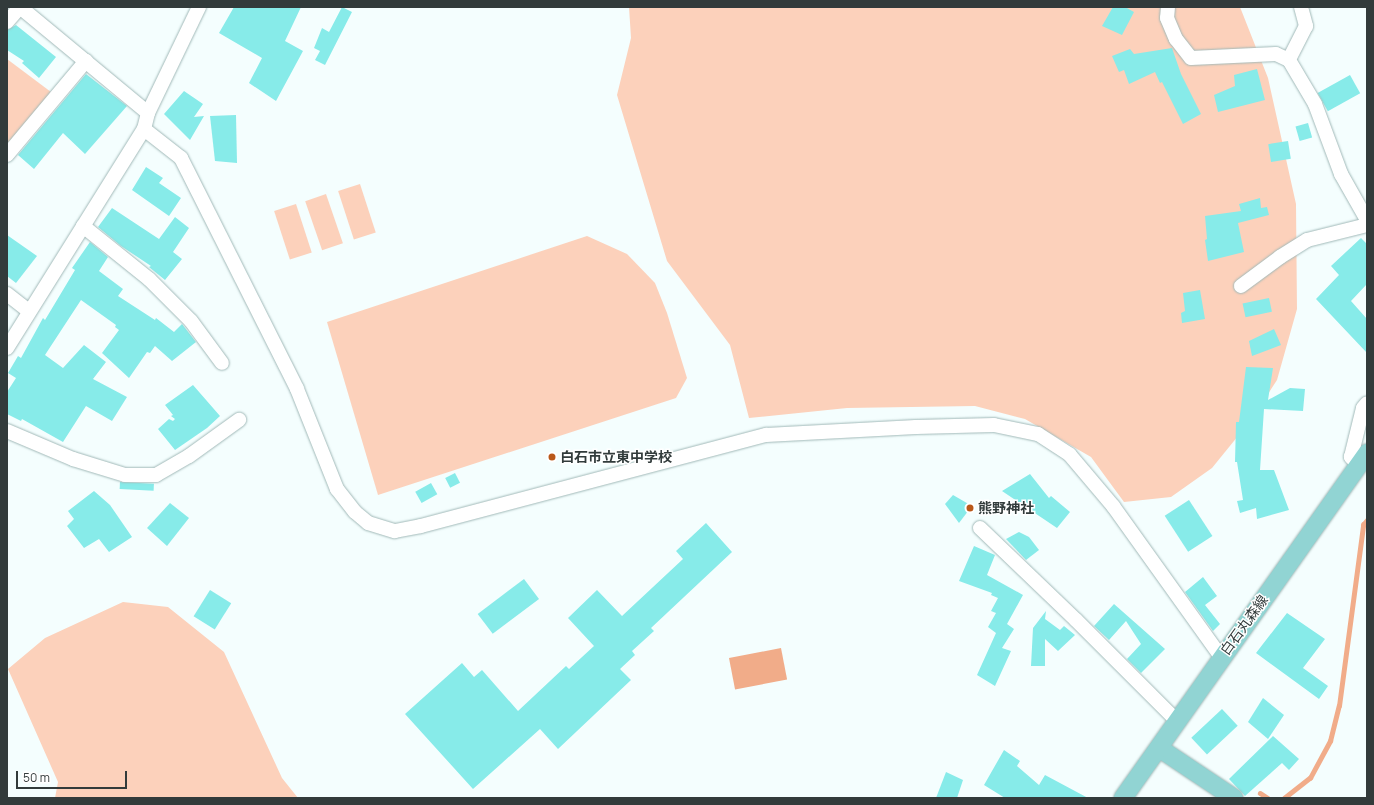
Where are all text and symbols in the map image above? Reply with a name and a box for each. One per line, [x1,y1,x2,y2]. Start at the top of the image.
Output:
place label: 白石市立東中学校 [560,449,672,465]
marker: 白石市立東中学校 [547,452,557,462]
place label: 熊野神社 [978,500,1034,516]
marker: 熊野神社 [965,503,975,513]
street label: 白石丸森線 [1217,592,1271,658]
scale bar [18,763,129,789]
text: 50 m [23,769,50,786]

